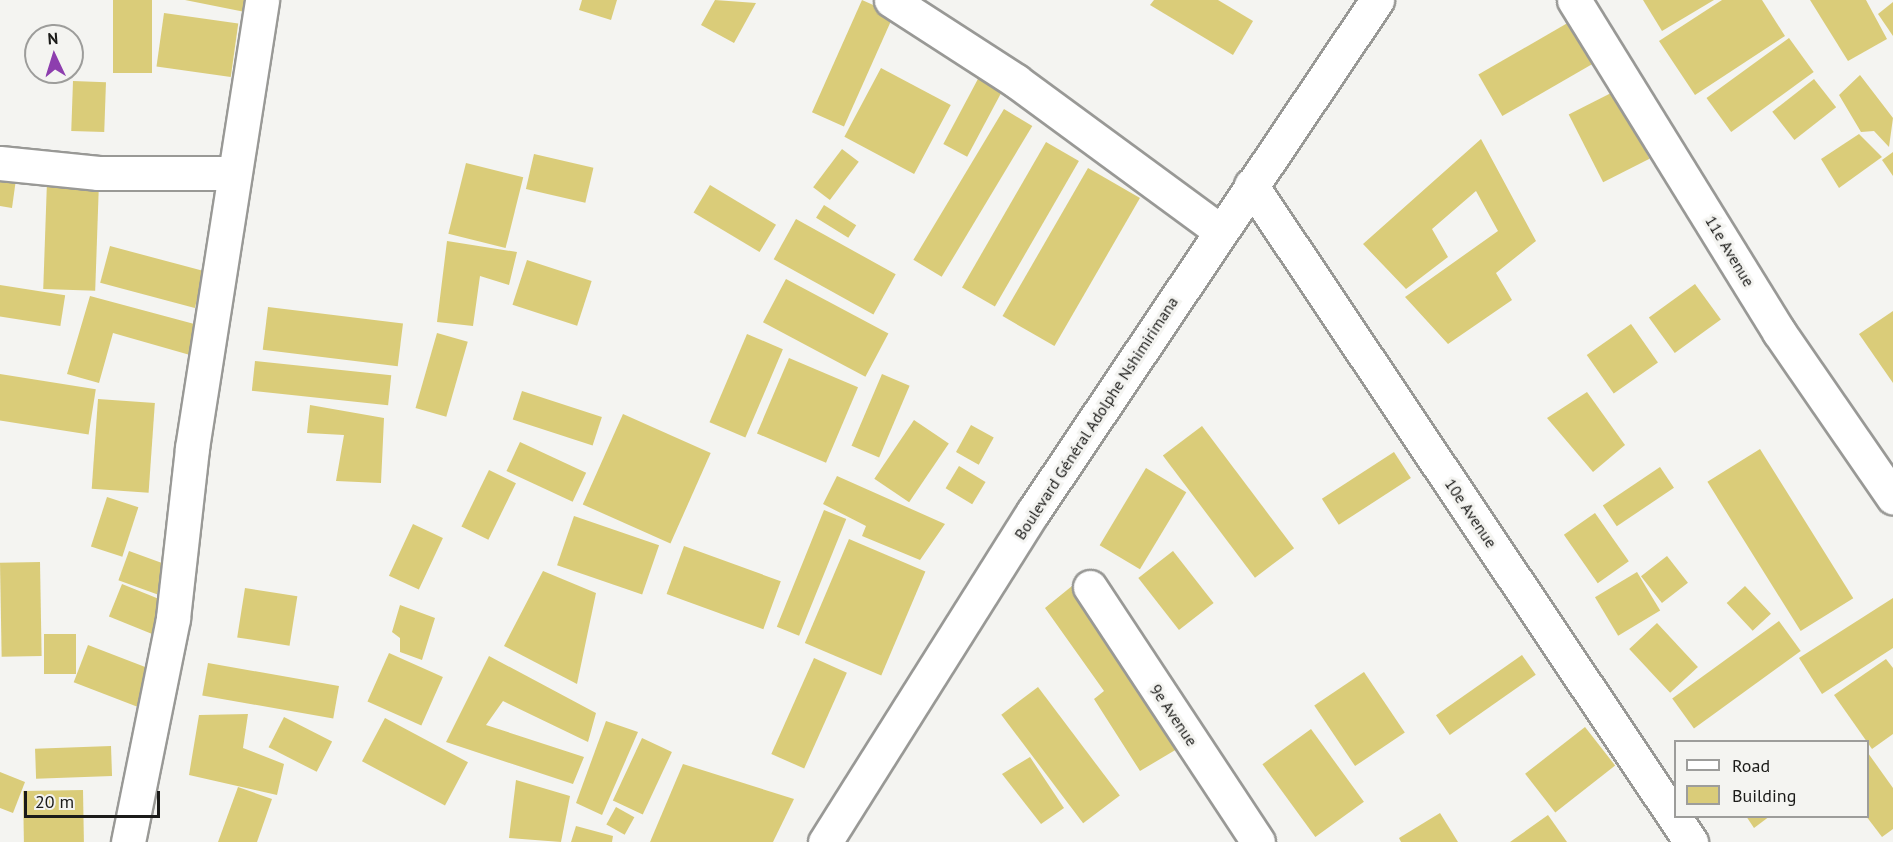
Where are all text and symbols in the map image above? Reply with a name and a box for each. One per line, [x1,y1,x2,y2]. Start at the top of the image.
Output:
north arrow [24,24,84,84]
text: N [47,28,59,48]
street label: 11e Avenue [1701,212,1759,290]
street label: Boulevard Général Adolphe Nshimirimana [1010,293,1182,543]
street label: 10e Avenue [1441,475,1501,551]
street label: 9e Avenue [1146,680,1202,750]
legend [1674,740,1869,818]
text: Road [1732,754,1770,777]
scale bar [27,779,164,817]
text: Building [1732,784,1796,807]
text: 20 m [35,790,74,813]

